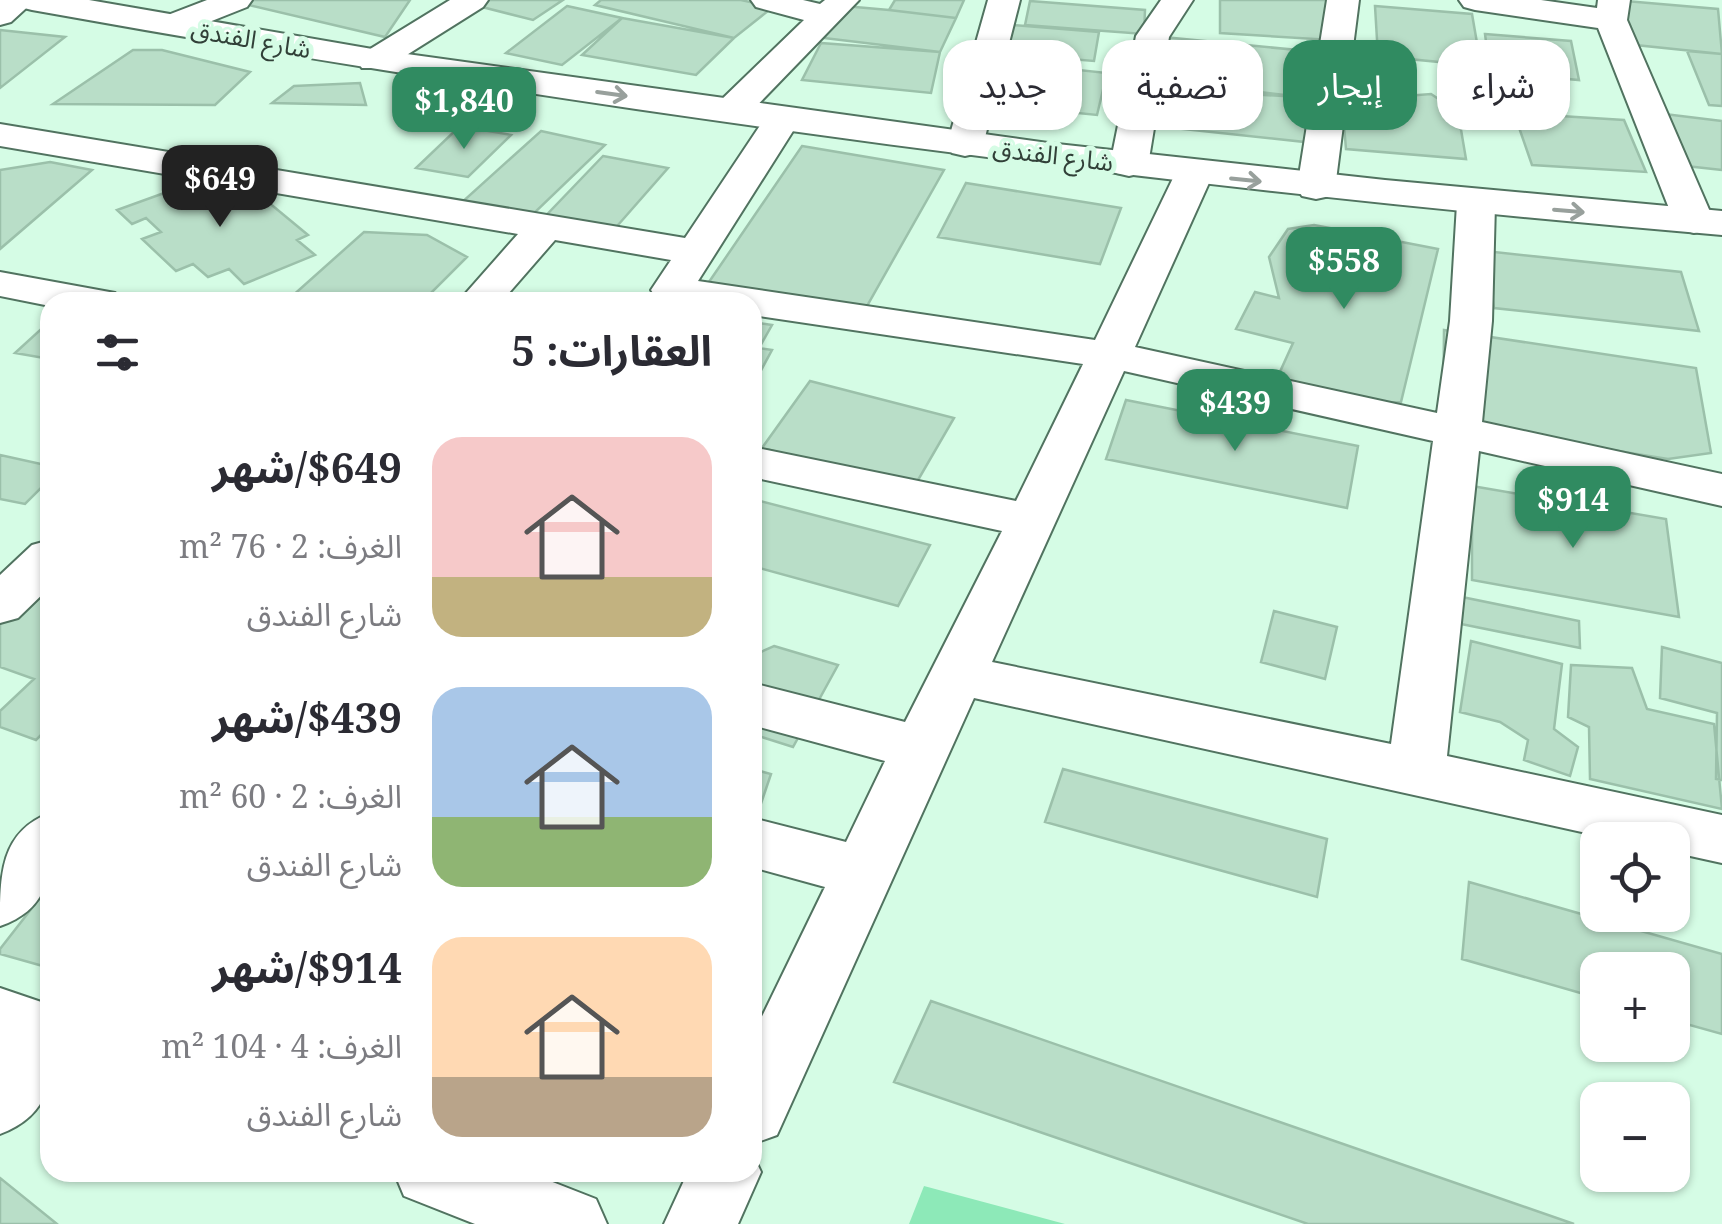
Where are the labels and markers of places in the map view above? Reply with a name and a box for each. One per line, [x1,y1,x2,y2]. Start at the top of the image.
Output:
pin: $1,840 [383,67,545,152]
pin: $649 [161,145,279,230]
pin: $558 [1285,227,1403,312]
pin: $439 [1176,369,1294,454]
pin: $914 [1514,466,1632,551]

